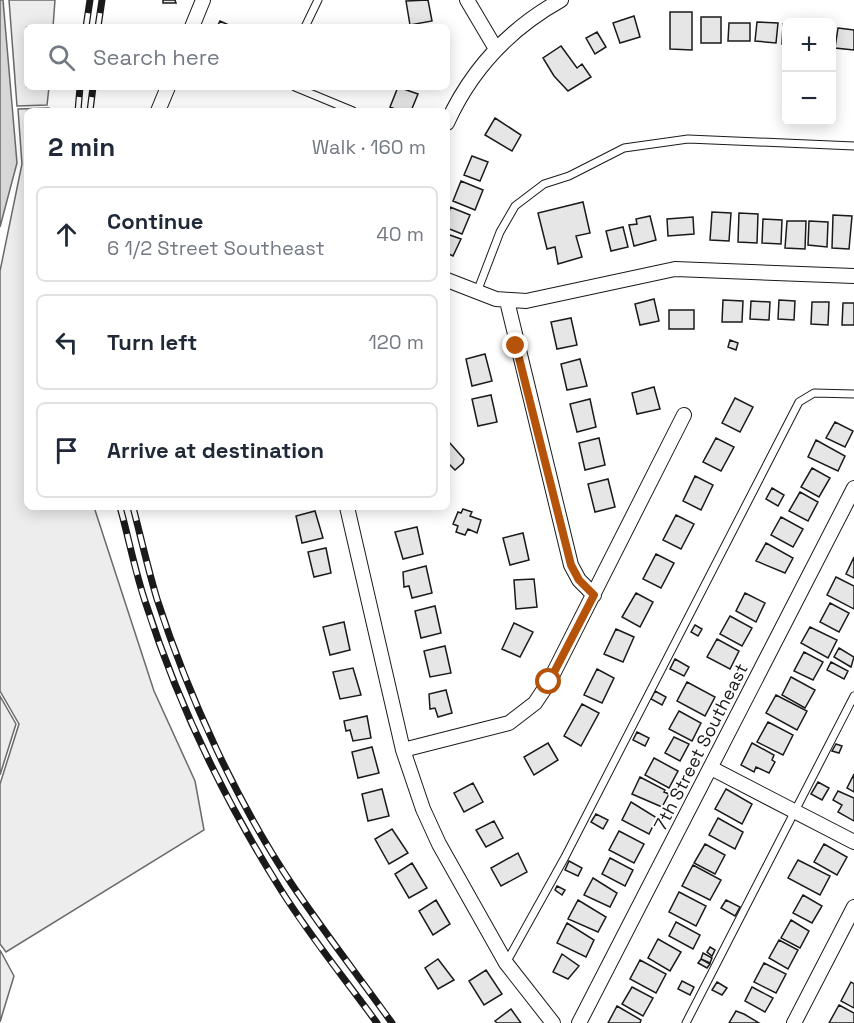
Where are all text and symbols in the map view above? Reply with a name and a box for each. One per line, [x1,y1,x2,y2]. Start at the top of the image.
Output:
map controls [782,18,836,126]
button: + [782,18,836,72]
search box [24,24,450,90]
icon: search [45,41,78,74]
text: Search here [93,43,220,71]
button: − [782,72,836,126]
text: 2 min [48,130,115,164]
text: Walk · 160 m [312,134,426,160]
text: Continue [107,207,203,235]
icon: ahead [50,218,83,251]
text: 40 m [376,221,424,247]
text: 6 1/2 Street Southeast [107,235,325,261]
icon: left [50,326,83,359]
text: Turn left [107,328,197,356]
text: 120 m [368,329,424,355]
route end [502,332,528,358]
icon: arrive [50,434,83,467]
text: Arrive at destination [107,436,324,464]
street label: 7th Street Southeast [648,659,753,834]
route start [535,668,561,694]

